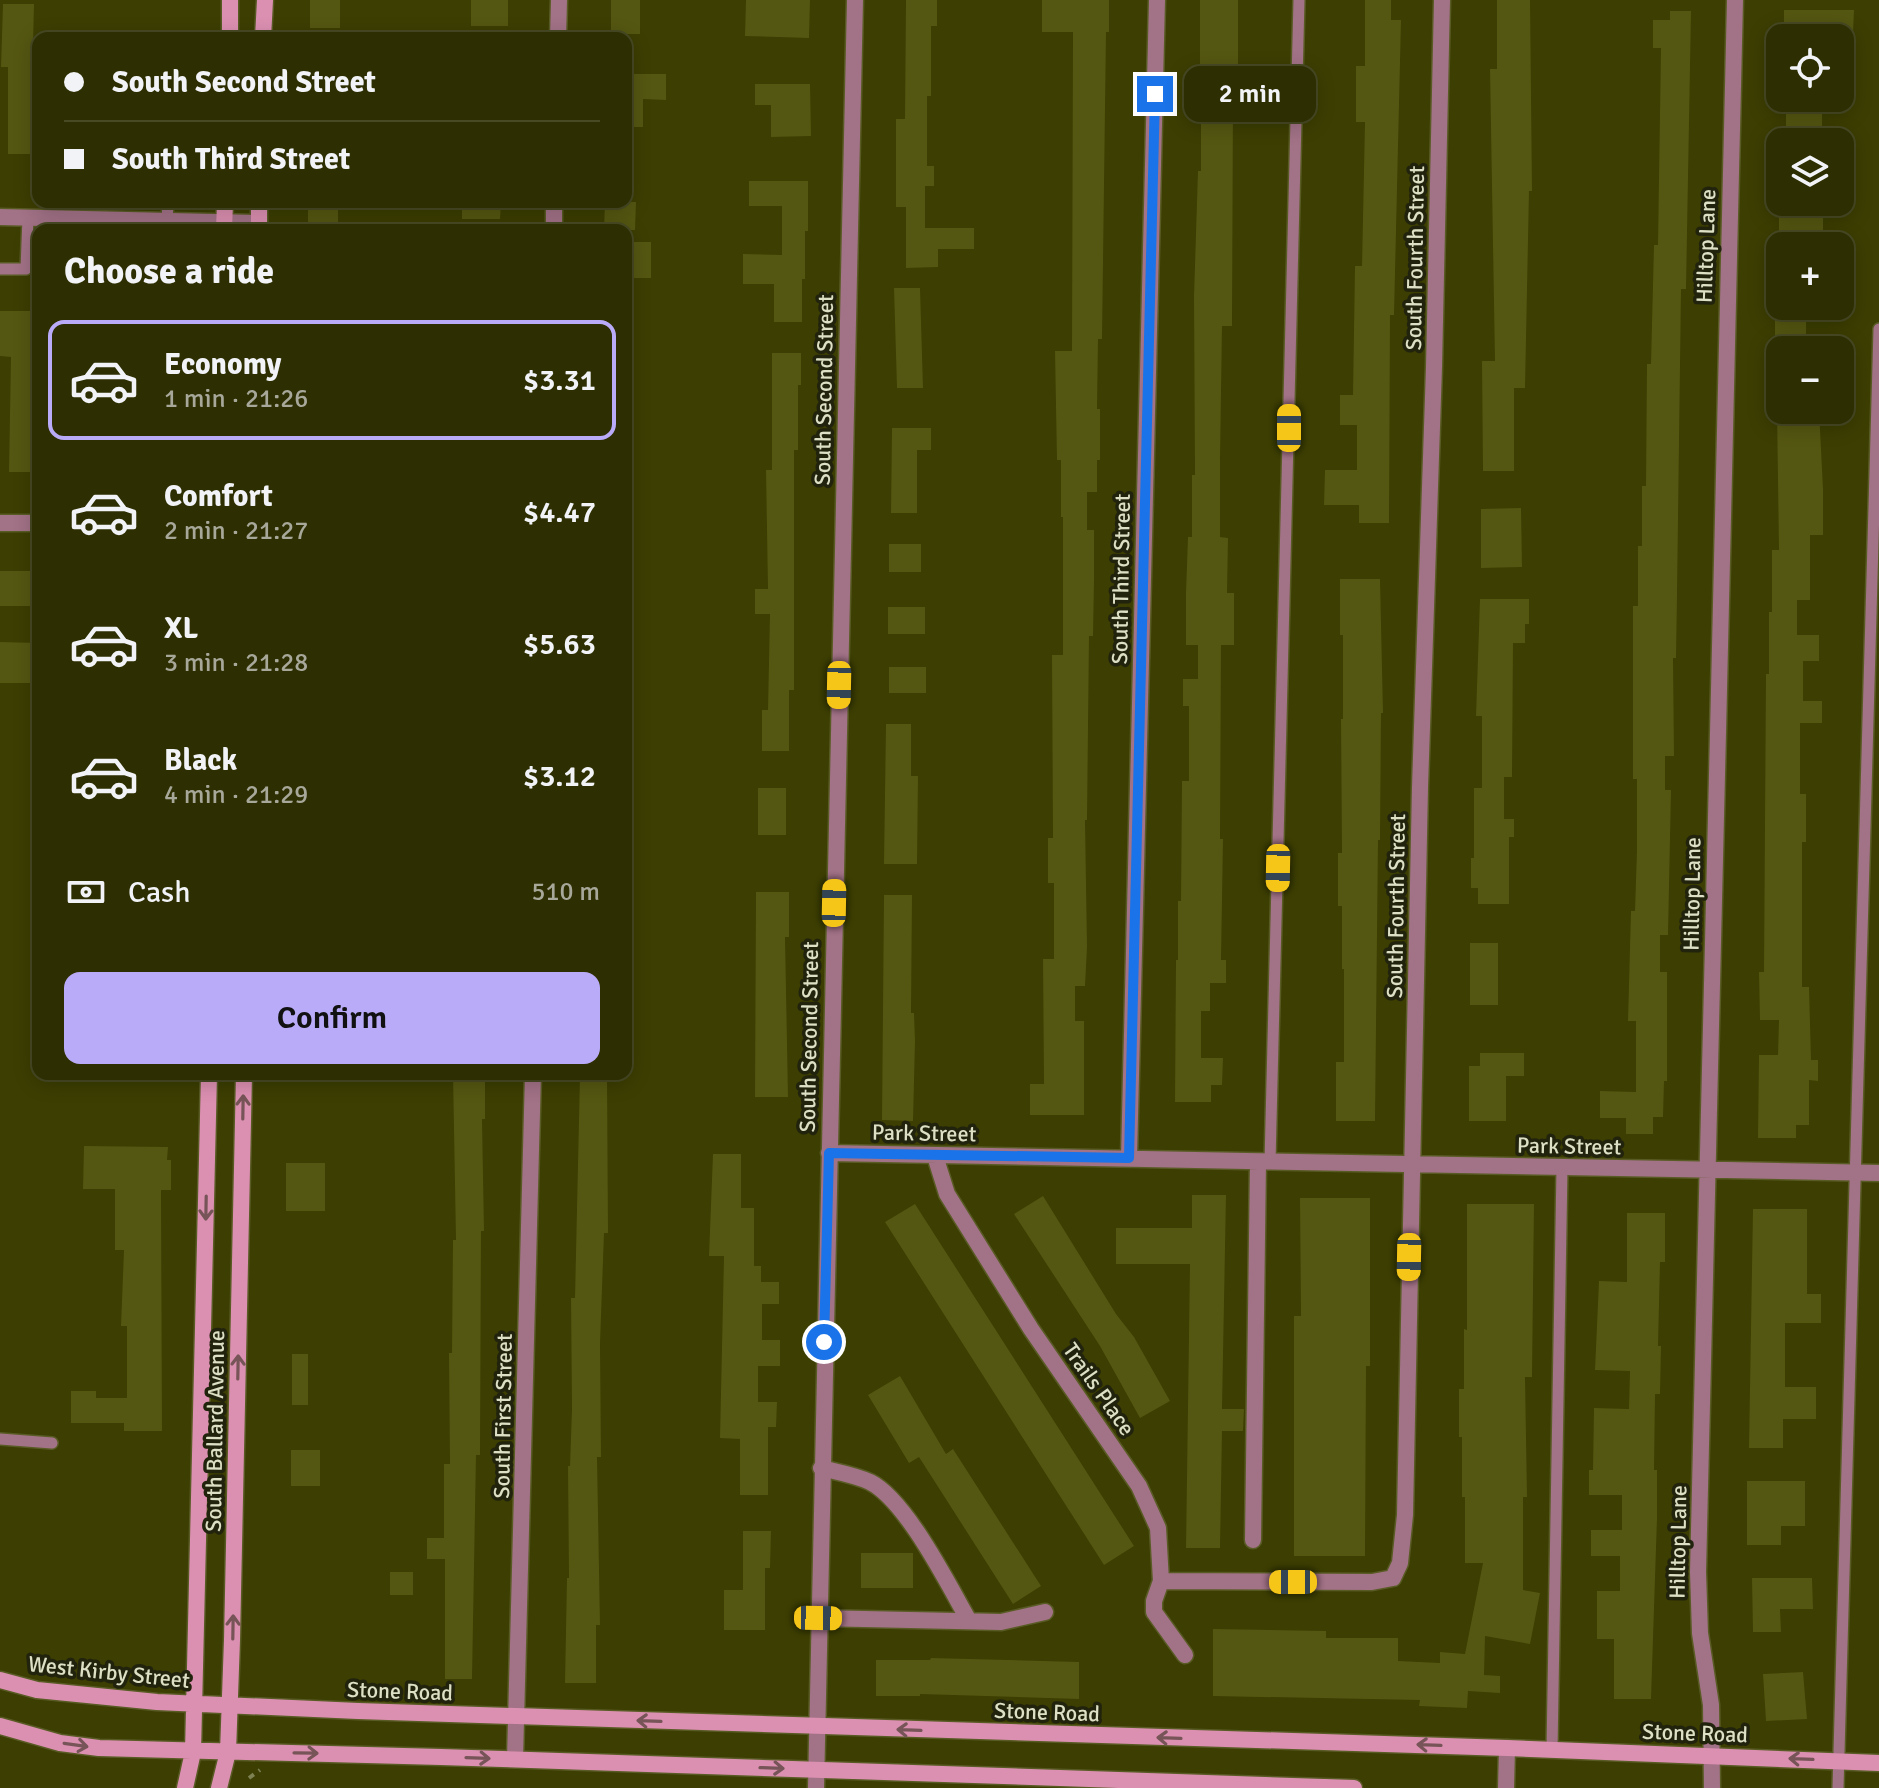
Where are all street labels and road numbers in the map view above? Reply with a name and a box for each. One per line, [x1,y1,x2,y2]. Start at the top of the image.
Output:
street label: South Fourth Street [1400,165,1430,351]
street label: Hilltop Lane [1691,189,1721,303]
street label: South Second Street [809,294,839,486]
street label: South Third Street [1106,493,1136,665]
street label: South Fourth Street [1381,813,1411,999]
street label: Hilltop Lane [1678,837,1706,951]
street label: South Second Street [794,941,824,1133]
street label: Park Street [872,1119,977,1147]
street label: Park Street [1517,1132,1622,1160]
street label: South Ballard Avenue [200,1330,230,1532]
street label: South First Street [488,1333,518,1499]
street label: Trails Place [1057,1337,1141,1441]
street label: Hilltop Lane [1664,1485,1692,1599]
street label: West Kirby Street [27,1650,191,1694]
street label: Stone Road [347,1676,453,1706]
street label: Stone Road [994,1697,1100,1727]
street label: Stone Road [1642,1718,1748,1748]

